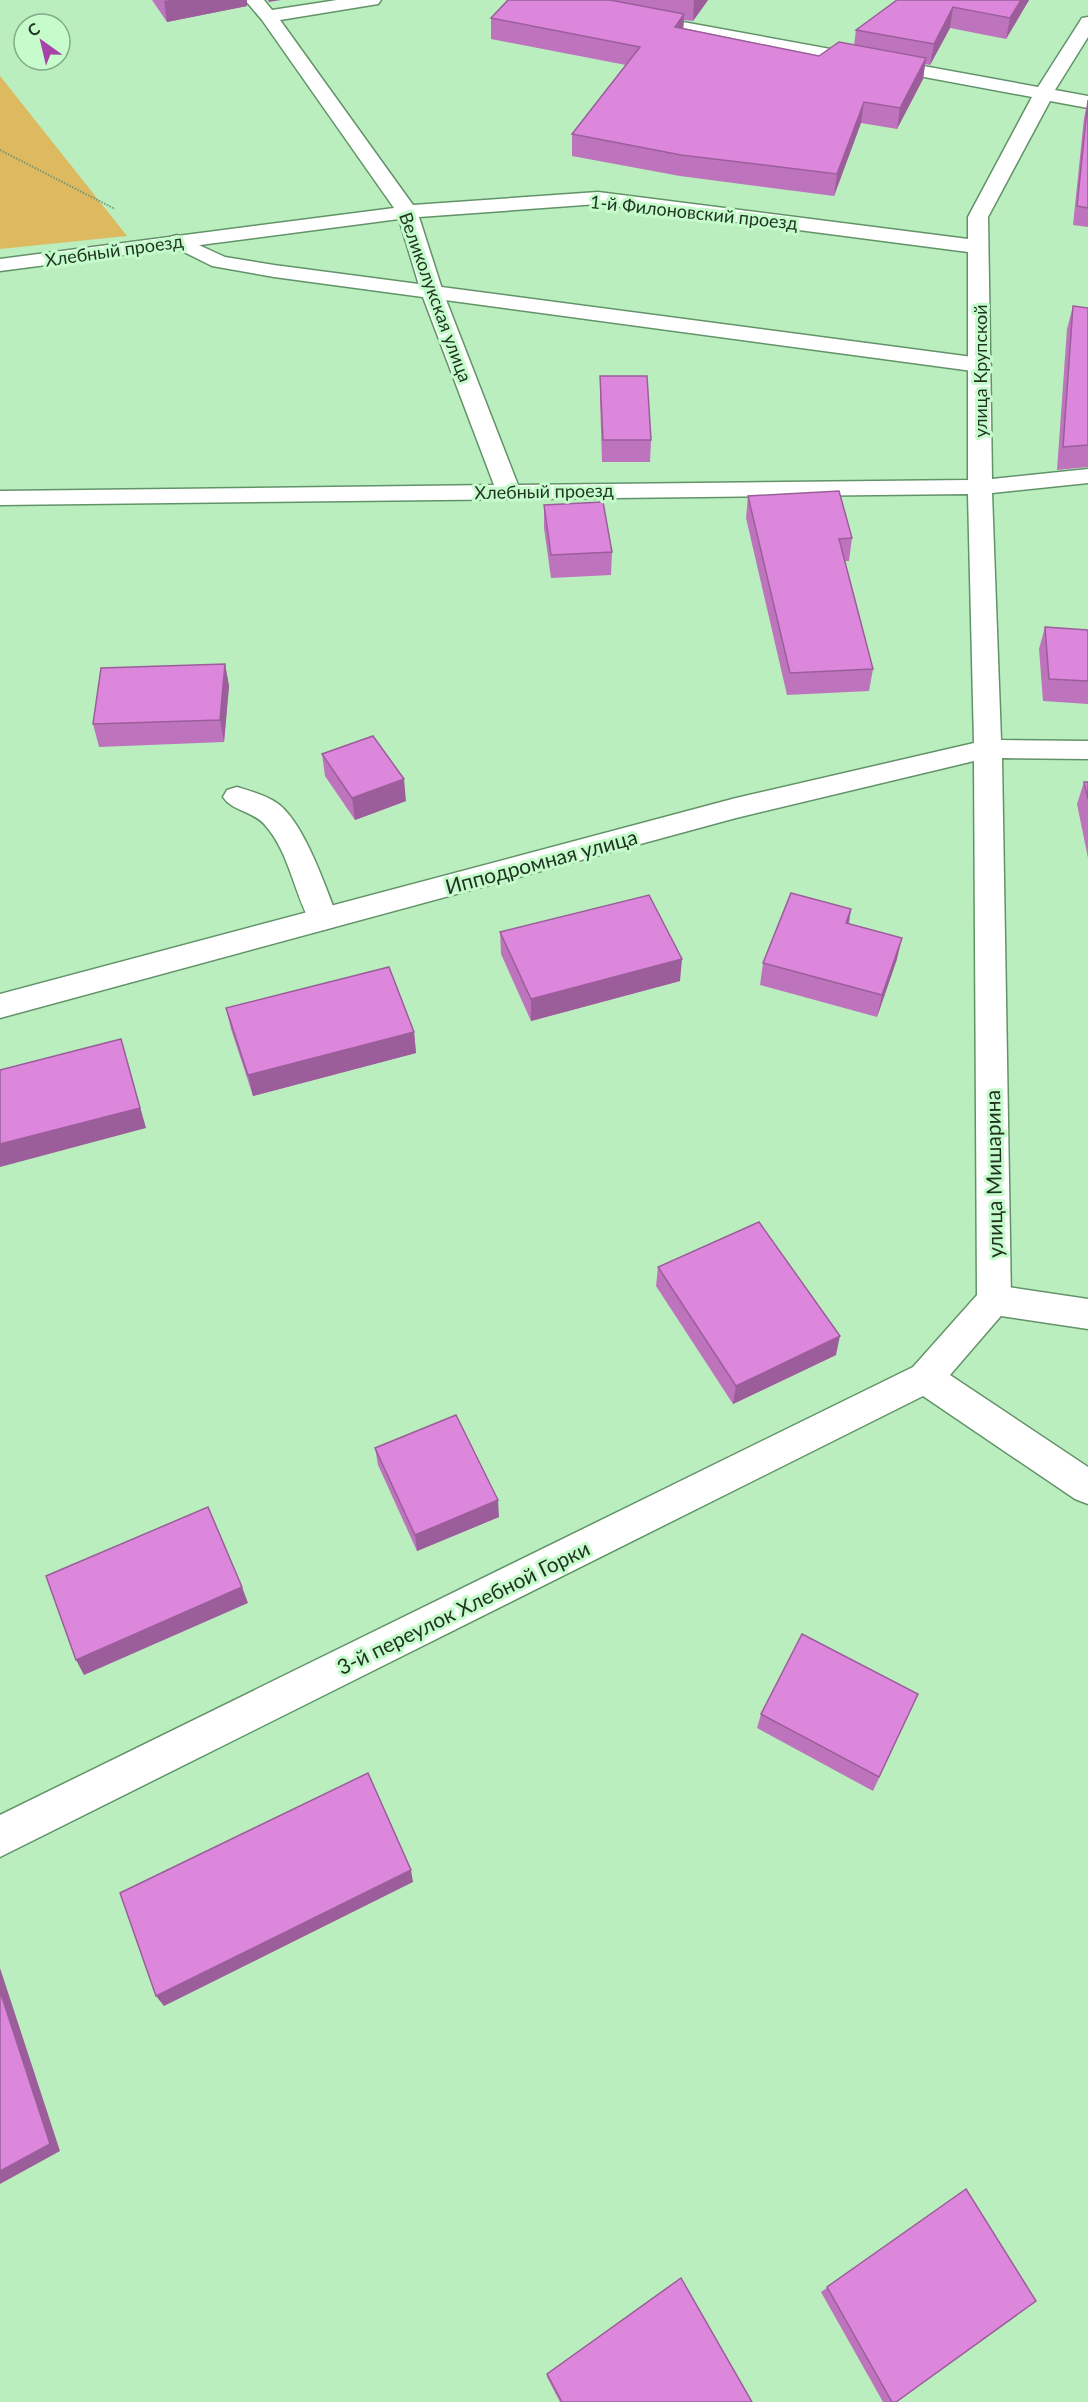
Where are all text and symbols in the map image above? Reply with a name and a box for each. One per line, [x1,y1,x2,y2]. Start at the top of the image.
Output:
north arrow [12,12,72,72]
text: С [24,18,43,40]
street label: 1-й Филоновский проезд [589,190,799,234]
street label: Великолукская улица [395,209,477,385]
street label: Хлебный проезд [43,229,185,271]
street label: улица Крупской [969,304,991,438]
street label: Хлебный проезд [474,479,614,503]
street label: Ипподромная улица [442,823,640,899]
street label: улица Мишарина [979,1090,1007,1258]
street label: 3-й переулок Хлебной Горки [333,1535,593,1679]

